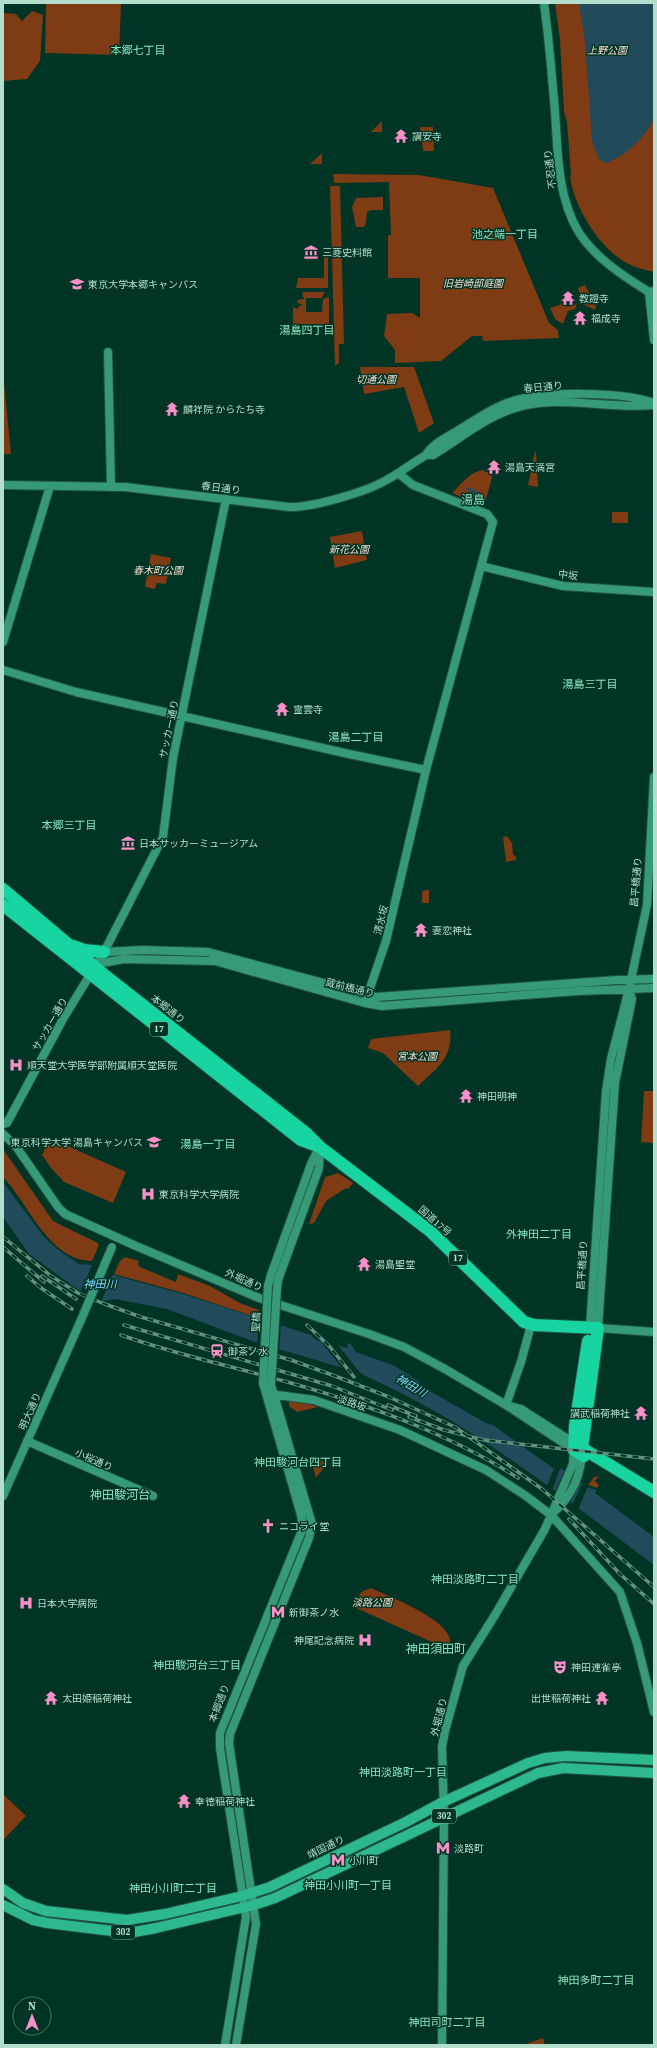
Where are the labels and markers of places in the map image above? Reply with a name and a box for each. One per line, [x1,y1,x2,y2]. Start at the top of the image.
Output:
temple icon: 講安寺 [393,128,409,144]
place label: 講安寺 [412,130,442,143]
museum icon: 三菱史料館 [303,244,319,260]
place label: 三菱史料館 [322,246,372,259]
school or university icon: 東京大学本郷キャンパス [69,276,85,292]
place label: 東京大学本郷キャンパス [88,278,198,291]
temple icon: 教證寺 [560,290,576,306]
place label: 教證寺 [579,292,609,305]
temple icon: 福成寺 [572,310,588,326]
place label: 福成寺 [591,312,621,325]
temple icon: 麟祥院 からたち寺 [164,401,180,417]
place label: 麟祥院 からたち寺 [183,403,265,416]
temple icon: 湯島天満宮 [486,459,502,475]
place label: 湯島天満宮 [505,461,555,474]
temple icon: 霊雲寺 [274,701,290,717]
place label: 霊雲寺 [293,703,323,716]
museum icon: 日本サッカーミュージアム [120,835,136,851]
place label: 日本サッカーミュージアム [139,837,258,850]
temple icon: 妻恋神社 [413,922,429,938]
place label: 妻恋神社 [432,924,472,937]
hospital icon: 順天堂大学医学部附属順天堂医院 [8,1057,24,1073]
place label: 順天堂大学医学部附属順天堂医院 [27,1059,177,1072]
temple icon: 神田明神 [458,1088,474,1104]
place label: 神田明神 [477,1090,517,1103]
school or university icon: 東京科学大学 湯島キャンパス [146,1134,162,1150]
place label: 東京科学大学 湯島キャンパス [11,1136,143,1149]
hospital icon: 東京科学大学病院 [140,1186,156,1202]
place label: 東京科学大学病院 [159,1188,239,1201]
temple icon: 湯島聖堂 [356,1256,372,1272]
place label: 湯島聖堂 [375,1258,415,1271]
station icon: 御茶ノ水 [209,1343,225,1359]
place label: 御茶ノ水 [228,1345,268,1358]
temple icon: 講武稲荷神社 [633,1405,649,1421]
place label: 講武稲荷神社 [570,1407,630,1420]
church icon: ニコライ堂 [260,1518,276,1534]
place label: ニコライ堂 [279,1520,329,1533]
hospital icon: 日本大学病院 [18,1595,34,1611]
place label: 日本大学病院 [37,1597,97,1610]
metro station icon: 新御茶ノ水 [270,1604,286,1620]
place label: 新御茶ノ水 [289,1606,339,1619]
hospital icon: 神尾記念病院 [357,1632,373,1648]
place label: 神尾記念病院 [294,1634,354,1647]
theatre icon: 神田連雀亭 [552,1659,568,1675]
place label: 神田連雀亭 [571,1661,621,1674]
temple icon: 太田姫稲荷神社 [43,1690,59,1706]
temple icon: 出世稲荷神社 [594,1690,610,1706]
place label: 太田姫稲荷神社 [62,1692,132,1705]
place label: 出世稲荷神社 [531,1692,591,1705]
temple icon: 幸徳稲荷神社 [176,1793,192,1809]
place label: 幸徳稲荷神社 [195,1795,255,1808]
metro station icon: 淡路町 [435,1840,451,1856]
place label: 淡路町 [454,1842,484,1855]
metro station icon: 小川町 [330,1852,346,1868]
place label: 小川町 [349,1854,379,1867]

